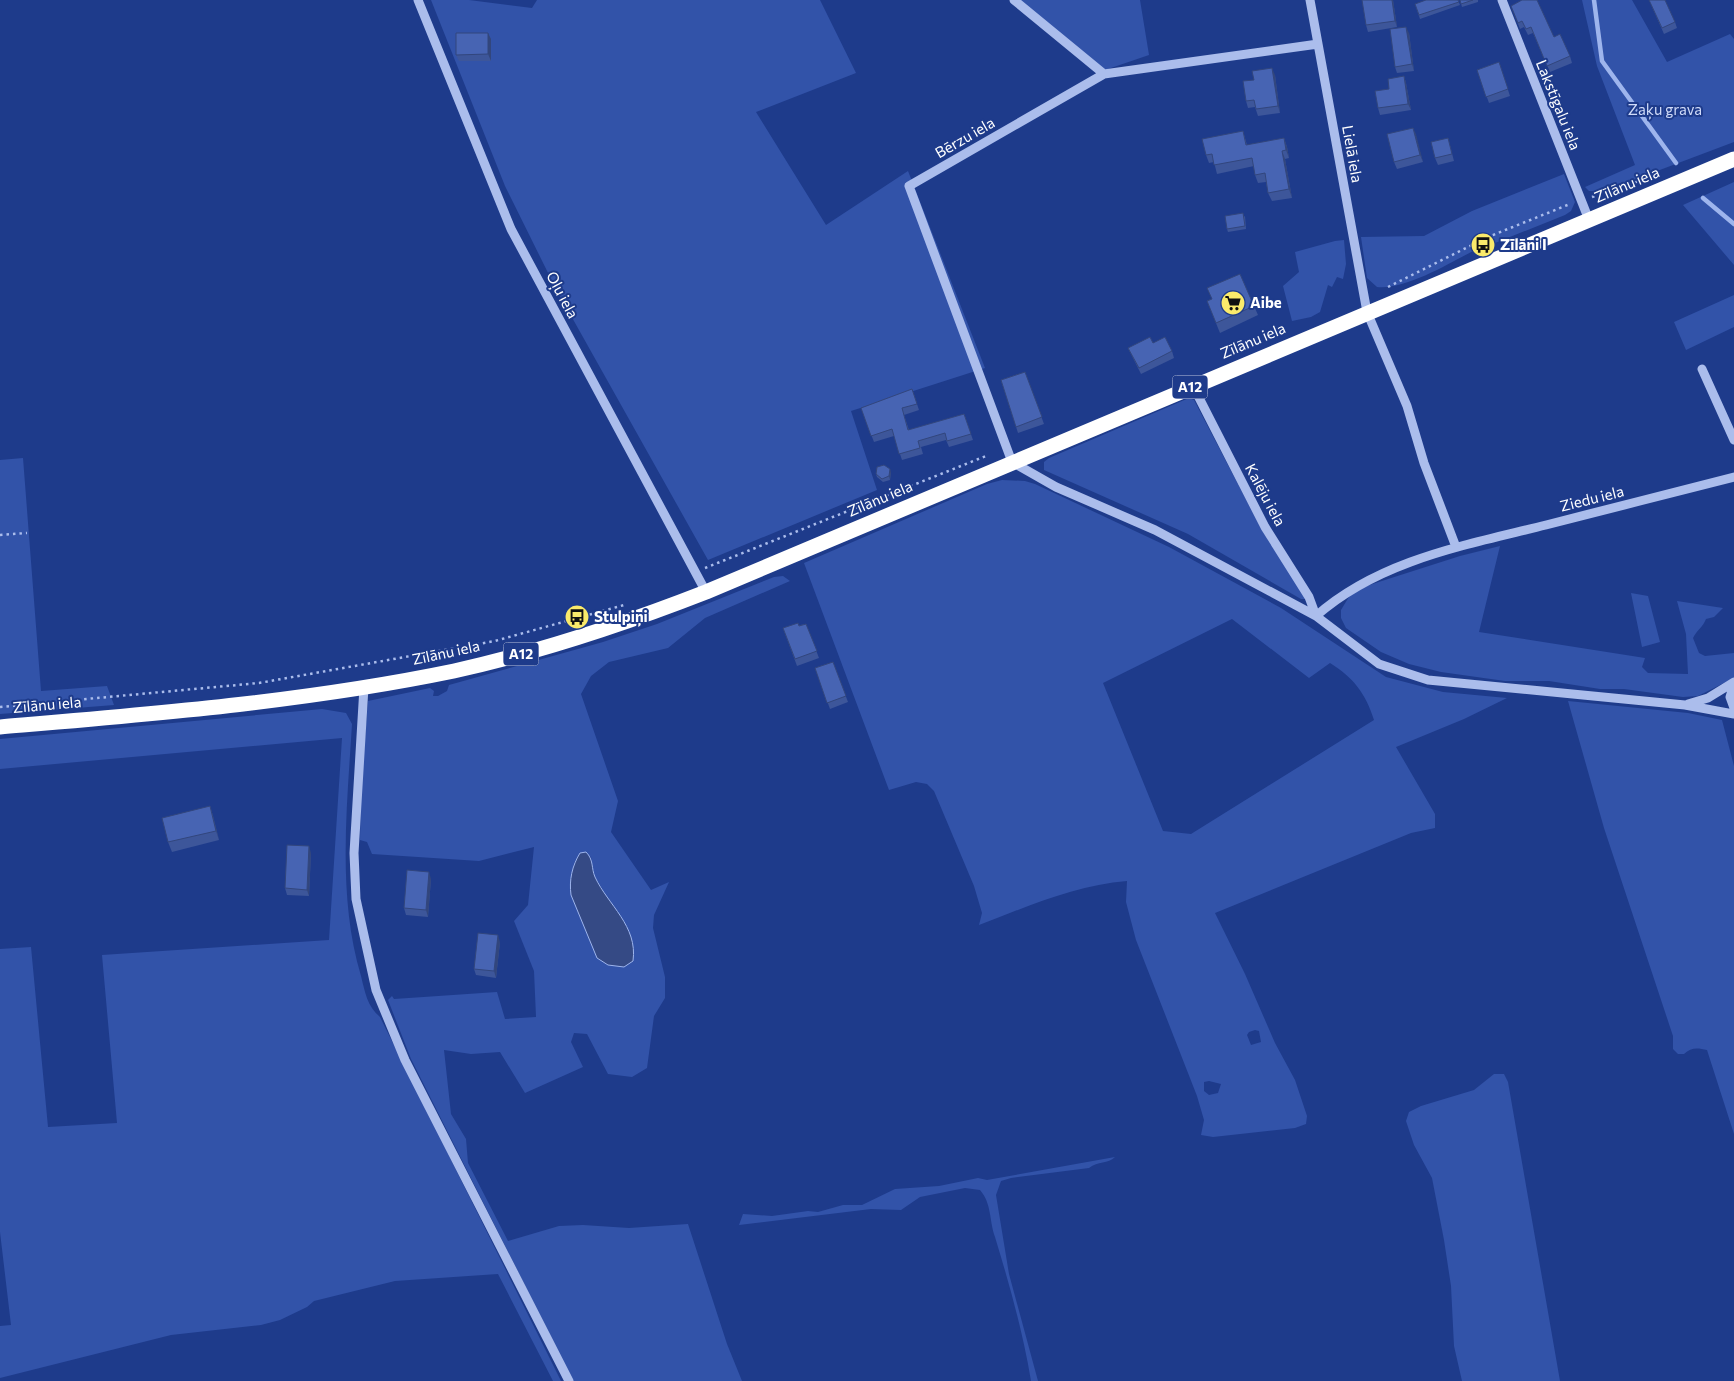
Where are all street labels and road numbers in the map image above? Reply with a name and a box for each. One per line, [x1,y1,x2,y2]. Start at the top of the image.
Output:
street label: Lakstīgalu iela [1533,57,1585,152]
street label: Bērzu iela [932,113,997,161]
street label: Lielā iela [1339,124,1367,184]
street label: Zīlānu iela [1591,162,1662,206]
street label: Oļu iela [541,268,583,322]
street label: Zīlānu iela [1217,318,1288,362]
road number: A12 [1172,376,1208,398]
street label: Kalēju iela [1242,460,1290,529]
street label: Zīlānu iela [844,476,915,520]
street label: Ziedu iela [1558,481,1626,515]
street label: Zīlānu iela [410,636,481,668]
road number: A12 [504,642,538,666]
street label: Zīlānu iela [12,692,82,716]

